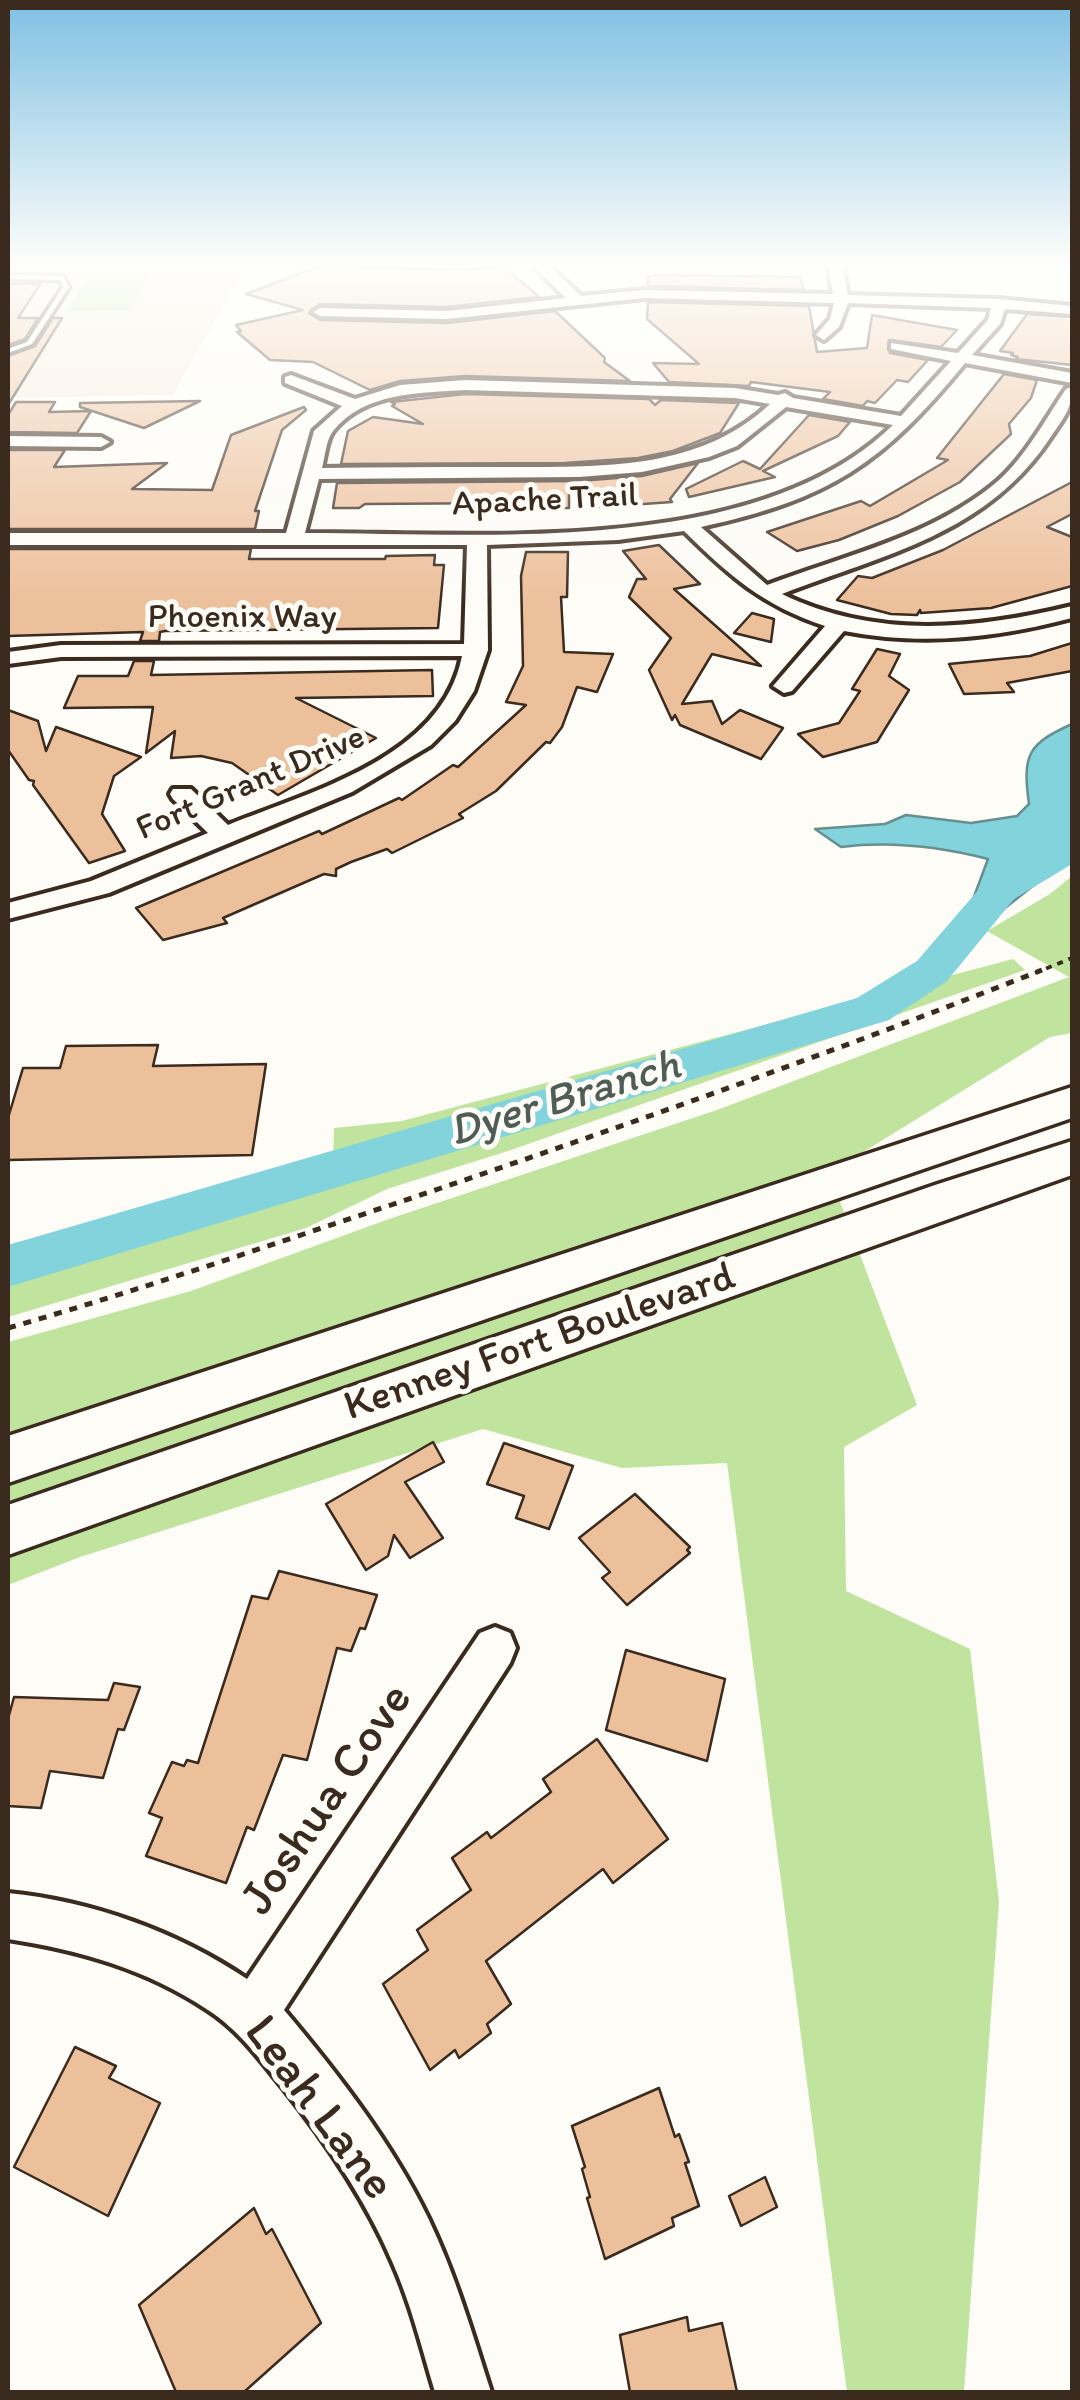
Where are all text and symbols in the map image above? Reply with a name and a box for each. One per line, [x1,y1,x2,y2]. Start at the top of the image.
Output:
street label: Apache Trail [451,475,639,527]
street label: Phoenix Way [147,597,337,639]
street label: Fort Grant Drive [130,717,372,851]
water label: Dyer Branch [443,1039,687,1161]
street label: Kenney Fort Boulevard [338,1252,742,1434]
street label: Joshua Cove [229,1673,427,1927]
street label: Leah Lane [229,2005,407,2213]

